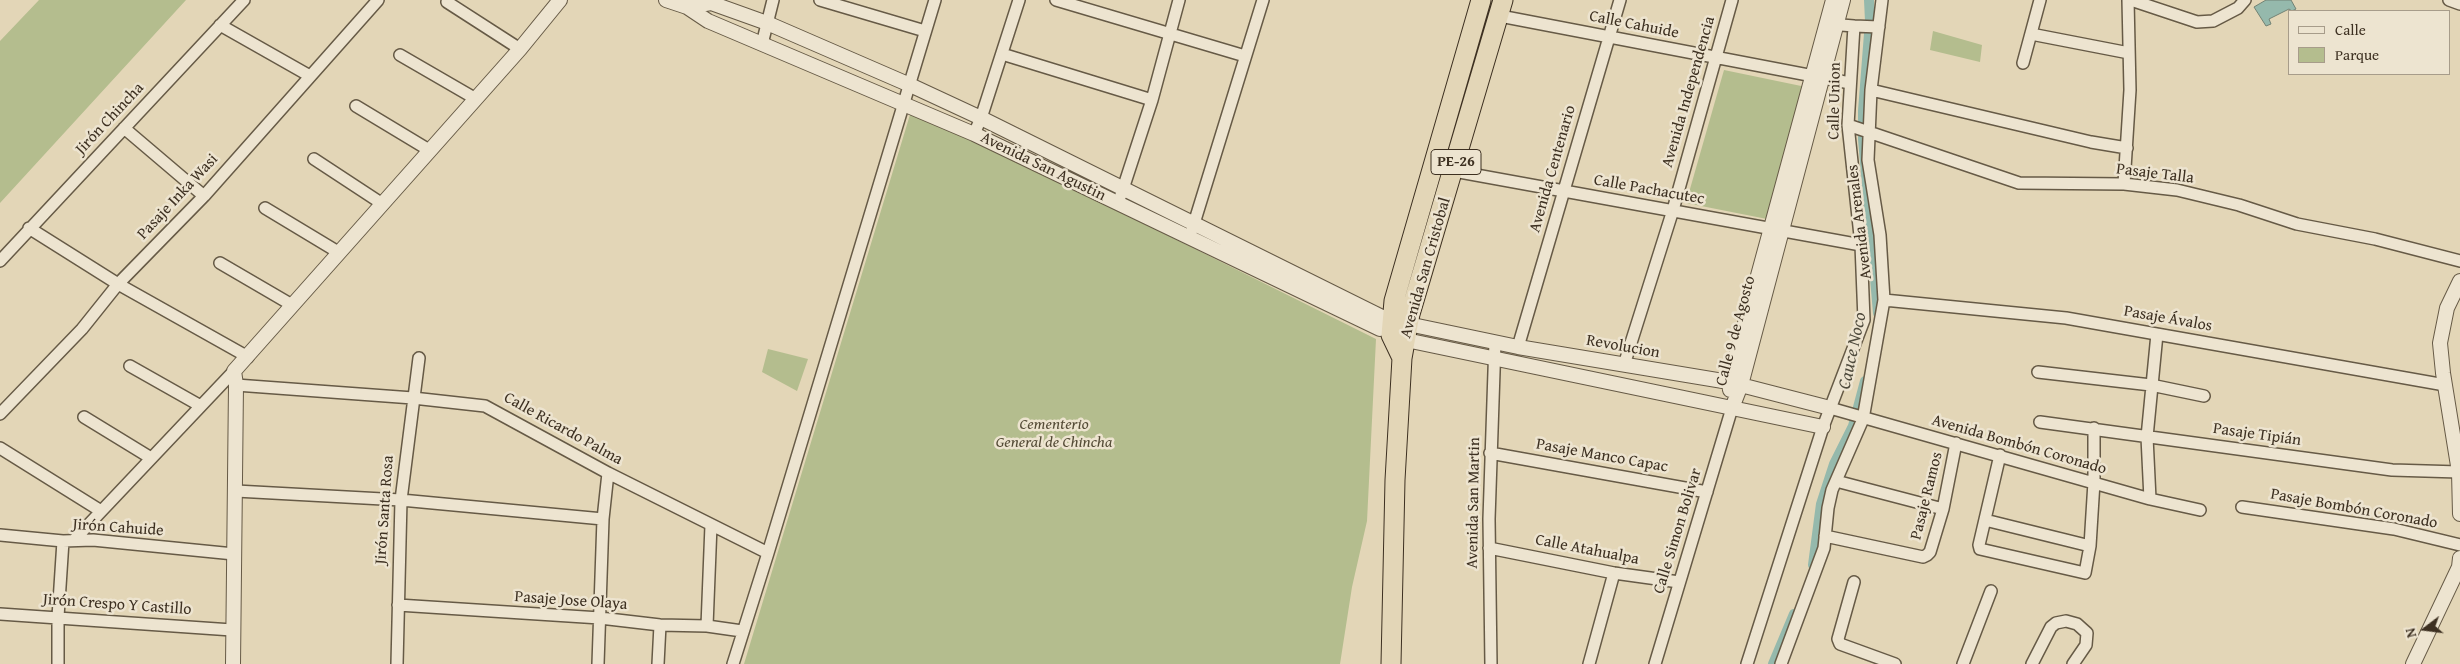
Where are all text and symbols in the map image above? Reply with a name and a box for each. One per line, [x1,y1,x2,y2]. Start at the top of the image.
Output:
street label: Calle Cahuide [1588,7,1680,43]
legend [2288,10,2450,75]
street label: Avenida Independencia [1658,14,1720,170]
text: Calle [2335,19,2366,40]
text: Parque [2335,44,2379,65]
street label: Calle Union [1825,62,1845,140]
street label: Jirón Chincha [72,79,148,159]
street label: Avenida Centenario [1526,103,1580,235]
street label: Avenida San Agustin [977,128,1109,206]
street label: Pasaje Inka Wasi [134,150,222,244]
road number: PE-26 [1431,150,1481,174]
street label: Pasaje Talla [2115,160,2195,188]
street label: Avenida Arenales [1843,163,1877,281]
street label: Calle Pachacutec [1592,171,1706,209]
street label: Avenida San Cristobal [1397,196,1455,340]
street label: Calle 9 de Agosto [1712,274,1760,388]
street label: Pasaje Ávalos [2122,302,2214,336]
water label: Cauce Noco [1834,311,1872,391]
street label: Revolucion [1585,331,1661,363]
street label: Calle Ricardo Palma [500,388,626,470]
street label: Avenida Bombón Coronado [1929,411,2109,479]
park label: Cementerio General de Chincha [996,415,1112,453]
street label: Pasaje Tipián [2212,419,2302,451]
street label: Pasaje Manco Capac [1535,435,1669,477]
street label: Avenida San Martin [1463,437,1485,569]
street label: Pasaje Ramos [1907,450,1947,542]
street label: Jirón Santa Rosa [372,455,398,565]
street label: Calle Simon Bolivar [1650,466,1706,596]
street label: Pasaje Bombón Coronado [2269,485,2439,533]
street label: Jirón Cahuide [72,515,164,541]
street label: Calle Atahualpa [1534,531,1640,569]
street label: Pasaje Jose Olaya [514,587,628,615]
street label: Jirón Crespo Y Castillo [42,590,192,620]
north arrow [2400,604,2450,654]
text: N [2400,626,2421,640]

